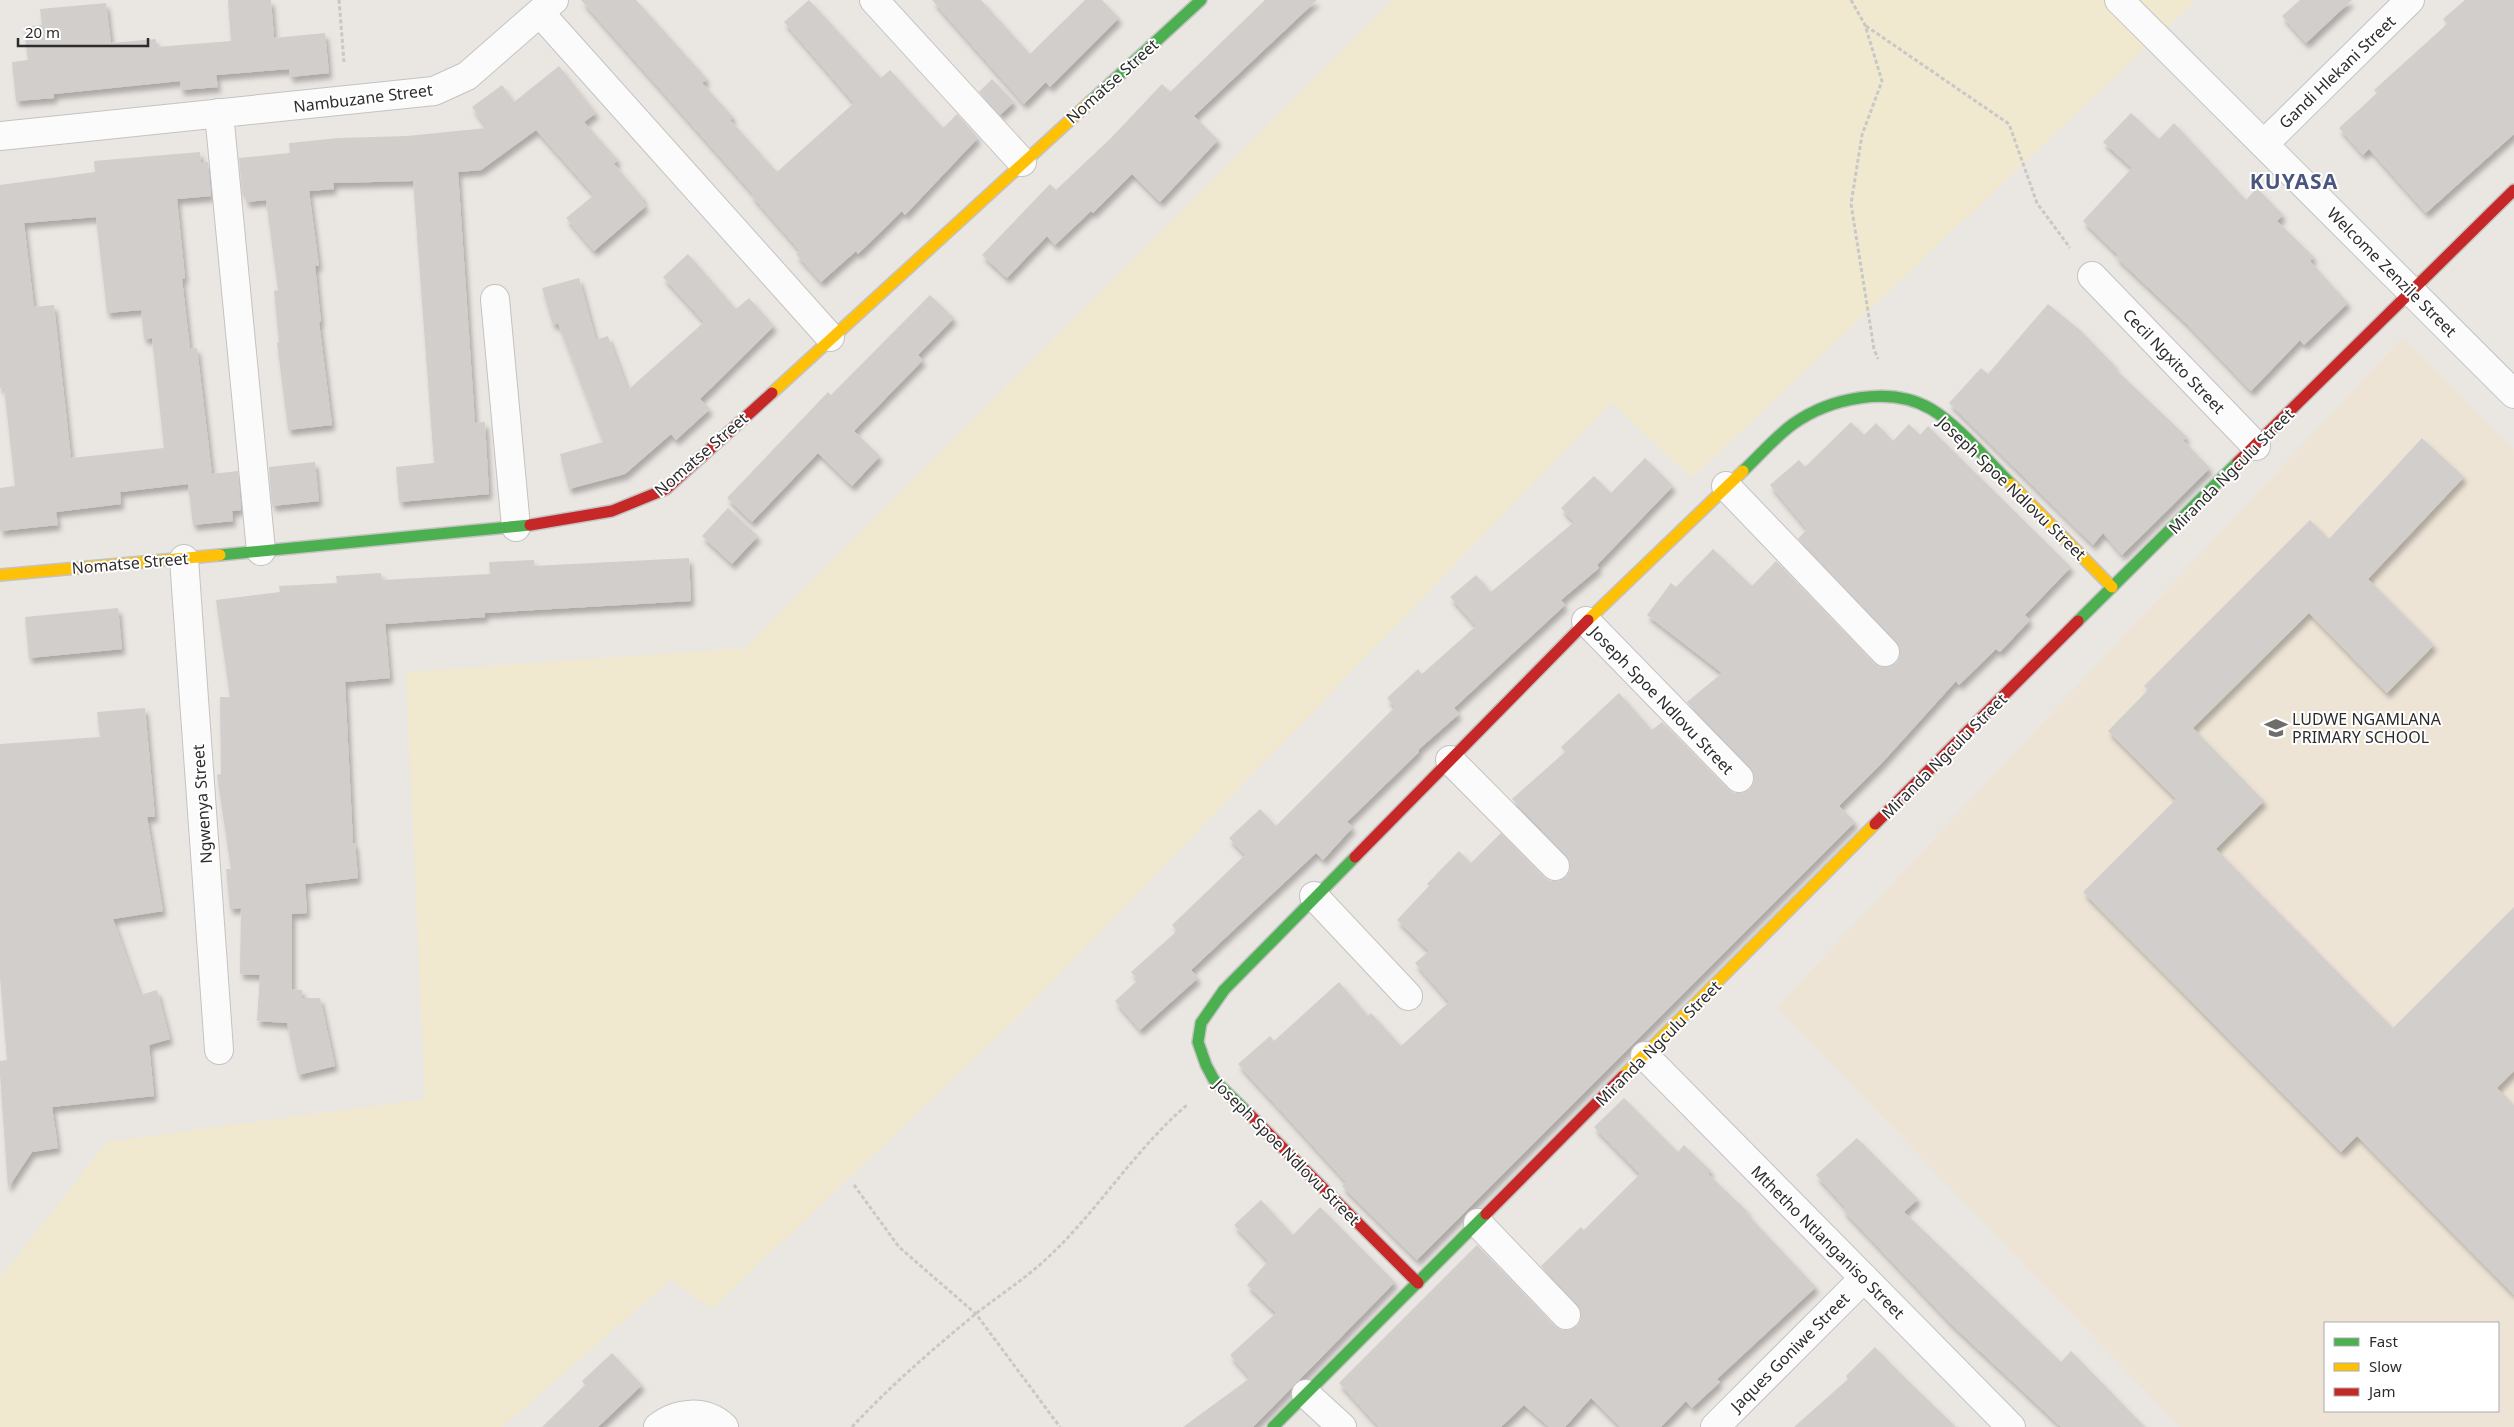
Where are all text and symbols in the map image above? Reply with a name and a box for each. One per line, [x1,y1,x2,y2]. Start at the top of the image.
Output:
street label: Gandi Hlekani Street [2274,10,2400,133]
scale bar [18,15,148,47]
text: 20 m [25,22,60,42]
street label: Nomatse Street [1061,34,1163,128]
street label: Nambuzane Street [292,79,434,117]
district label: KUYASA [2250,167,2338,195]
street label: Welcome Zenzile Street [2322,202,2462,342]
street label: Cecil Ngxito Street [2118,304,2230,418]
street label: Miranda Ngculu Street [2163,403,2299,539]
street label: Nomatse Street [650,407,753,501]
street label: Joseph Spoe Ndlovu Street [1932,410,2091,565]
street label: Nomatse Street [71,547,189,579]
street label: Joseph Spoe Ndlovu Street [1584,620,1739,779]
street label: Miranda Ngculu Street [1876,688,2012,824]
place label: LUDWE NGAMLANA PRIMARY SCHOOL [2292,708,2442,748]
school or university icon: LUDWE NGAMLANA PRIMARY SCHOOL [2263,715,2289,741]
street label: Ngwenya Street [187,743,217,864]
street label: Miranda Ngculu Street [1590,975,1726,1111]
street label: Joseph Spoe Ndlovu Street [1208,1073,1365,1230]
street label: Mthetho Ntlanganiso Street [1746,1160,1910,1324]
street label: Jaques Goniwe Street [1724,1288,1854,1418]
legend [2324,1322,2499,1412]
text: Fast [2369,1331,2398,1351]
text: Slow [2369,1356,2402,1376]
text: Jam [2367,1381,2396,1401]

